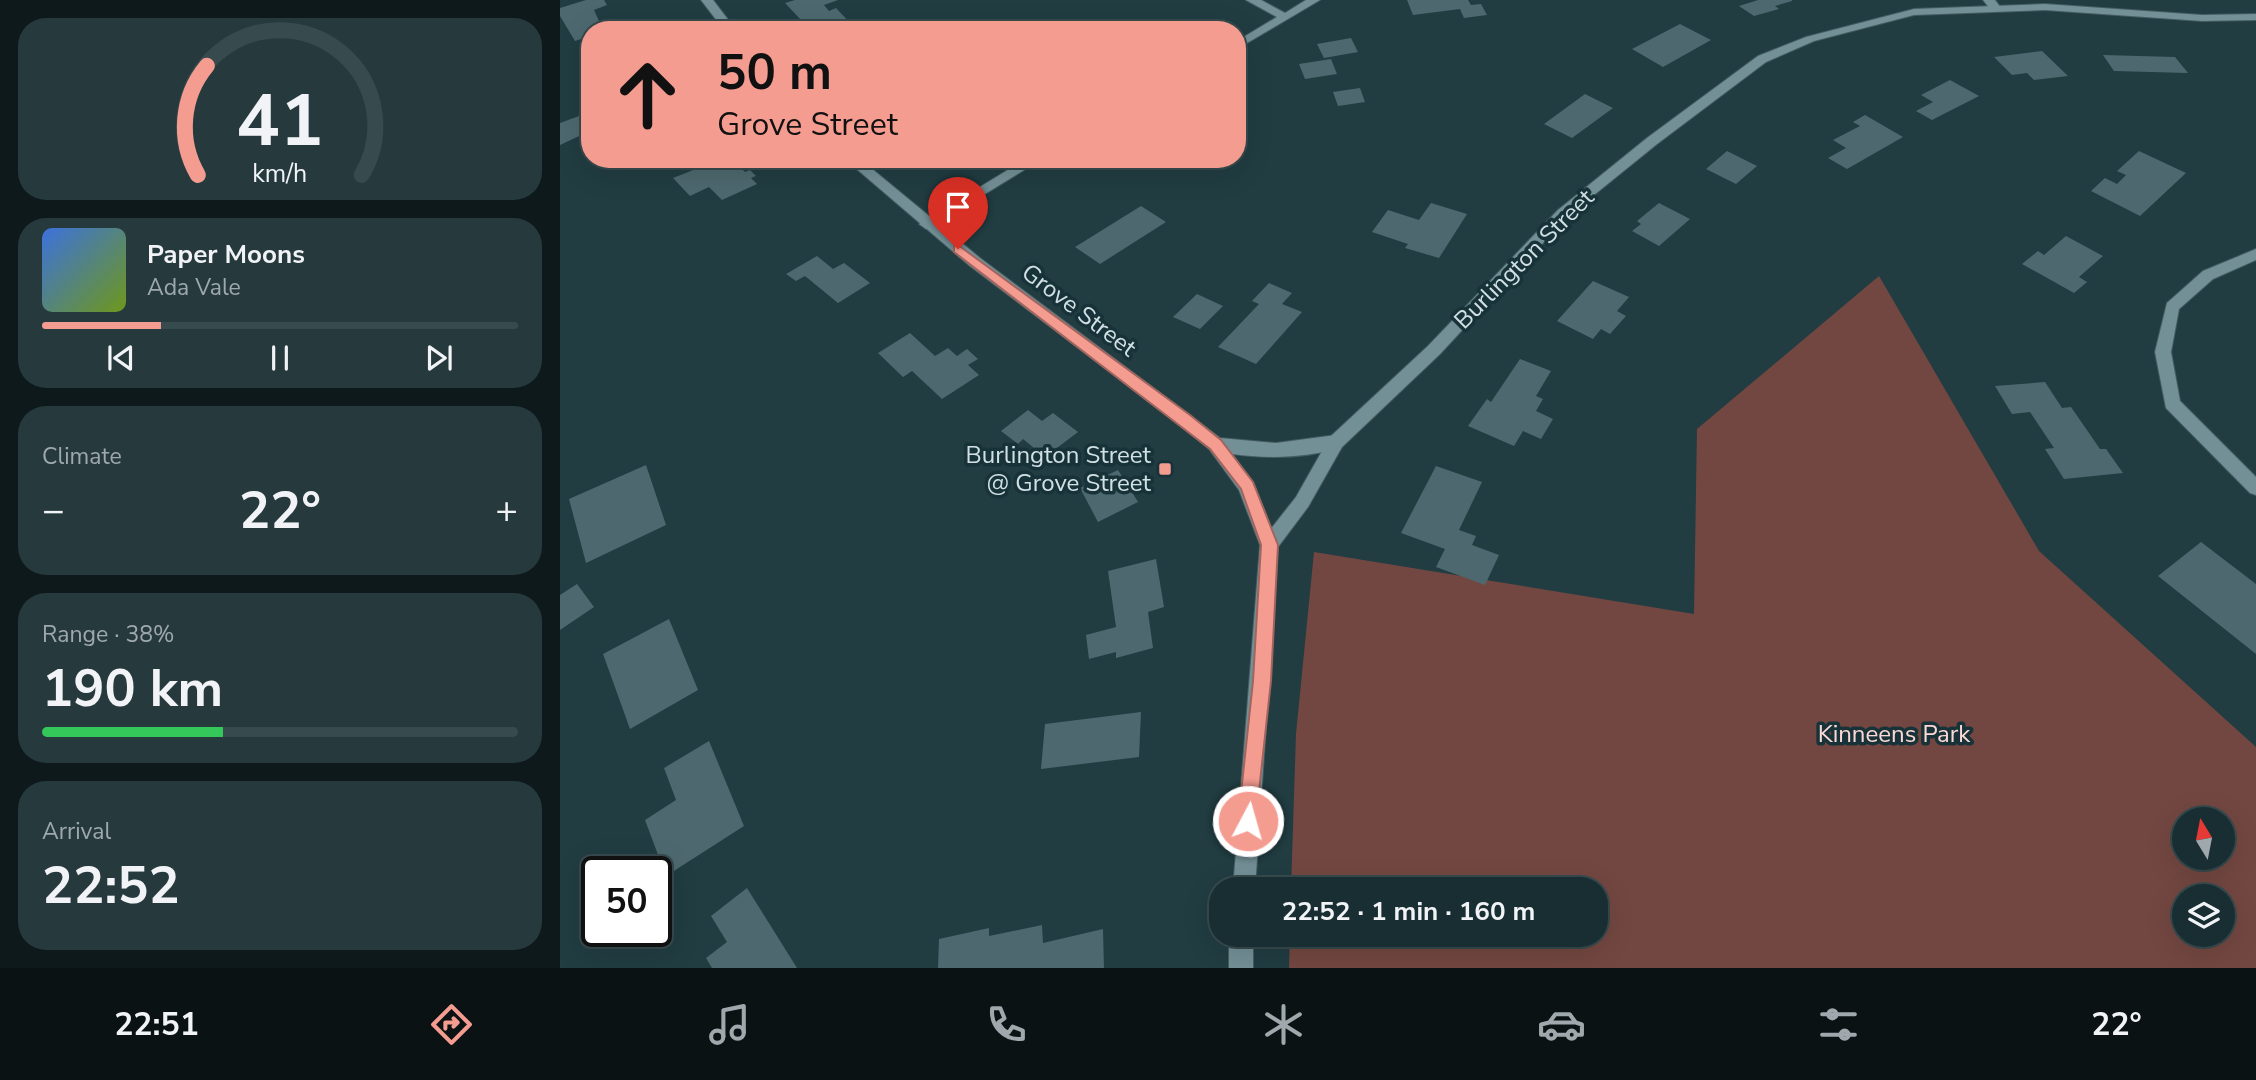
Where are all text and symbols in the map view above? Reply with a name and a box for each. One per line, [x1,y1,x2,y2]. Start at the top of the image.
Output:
text: 50 m [717,39,832,106]
icon: ahead [602,49,693,140]
text: 41 [236,71,324,171]
text: Grove Street [717,103,898,146]
text: km/h [252,157,308,191]
pin [928,177,988,249]
street label: Burlington Street [1447,182,1601,336]
icon: arrive [939,188,977,226]
text: Paper Moons [147,237,305,272]
street label: Grove Street [1015,256,1143,364]
text: Ada Vale [147,272,241,303]
icon: previous [102,339,140,377]
icon: pause [261,339,299,377]
icon: next [420,339,458,377]
place label: Burlington Street @ Grove Street [965,439,1152,499]
text: Climate [42,441,122,472]
marker: Burlington Street @ Grove Street [1157,461,1173,477]
text: 22° [239,475,321,546]
text: − [42,485,65,536]
text: + [495,485,518,536]
text: Range · 38% [42,619,174,650]
text: 190 km [42,653,223,724]
park label: Kinneens Park [1818,718,1971,750]
position arrow [1211,784,1285,858]
north arrow [2172,807,2235,870]
map controls [2172,807,2235,947]
text: Arrival [42,816,111,847]
text: 22:52 [42,850,180,921]
speed limit sign: 50 [581,856,672,947]
button: layers [2172,884,2235,947]
text: 22:52 · 1 min · 160 m [1282,894,1535,929]
icon: directions [427,1000,476,1049]
icon: music [705,1000,754,1049]
icon: phone [982,1000,1031,1049]
icon: climate [1259,1000,1308,1049]
icon: car [1537,1000,1586,1049]
icon: filters [1814,1000,1863,1049]
text: 22:51 [114,1003,199,1046]
text: 22° [2091,1003,2142,1046]

